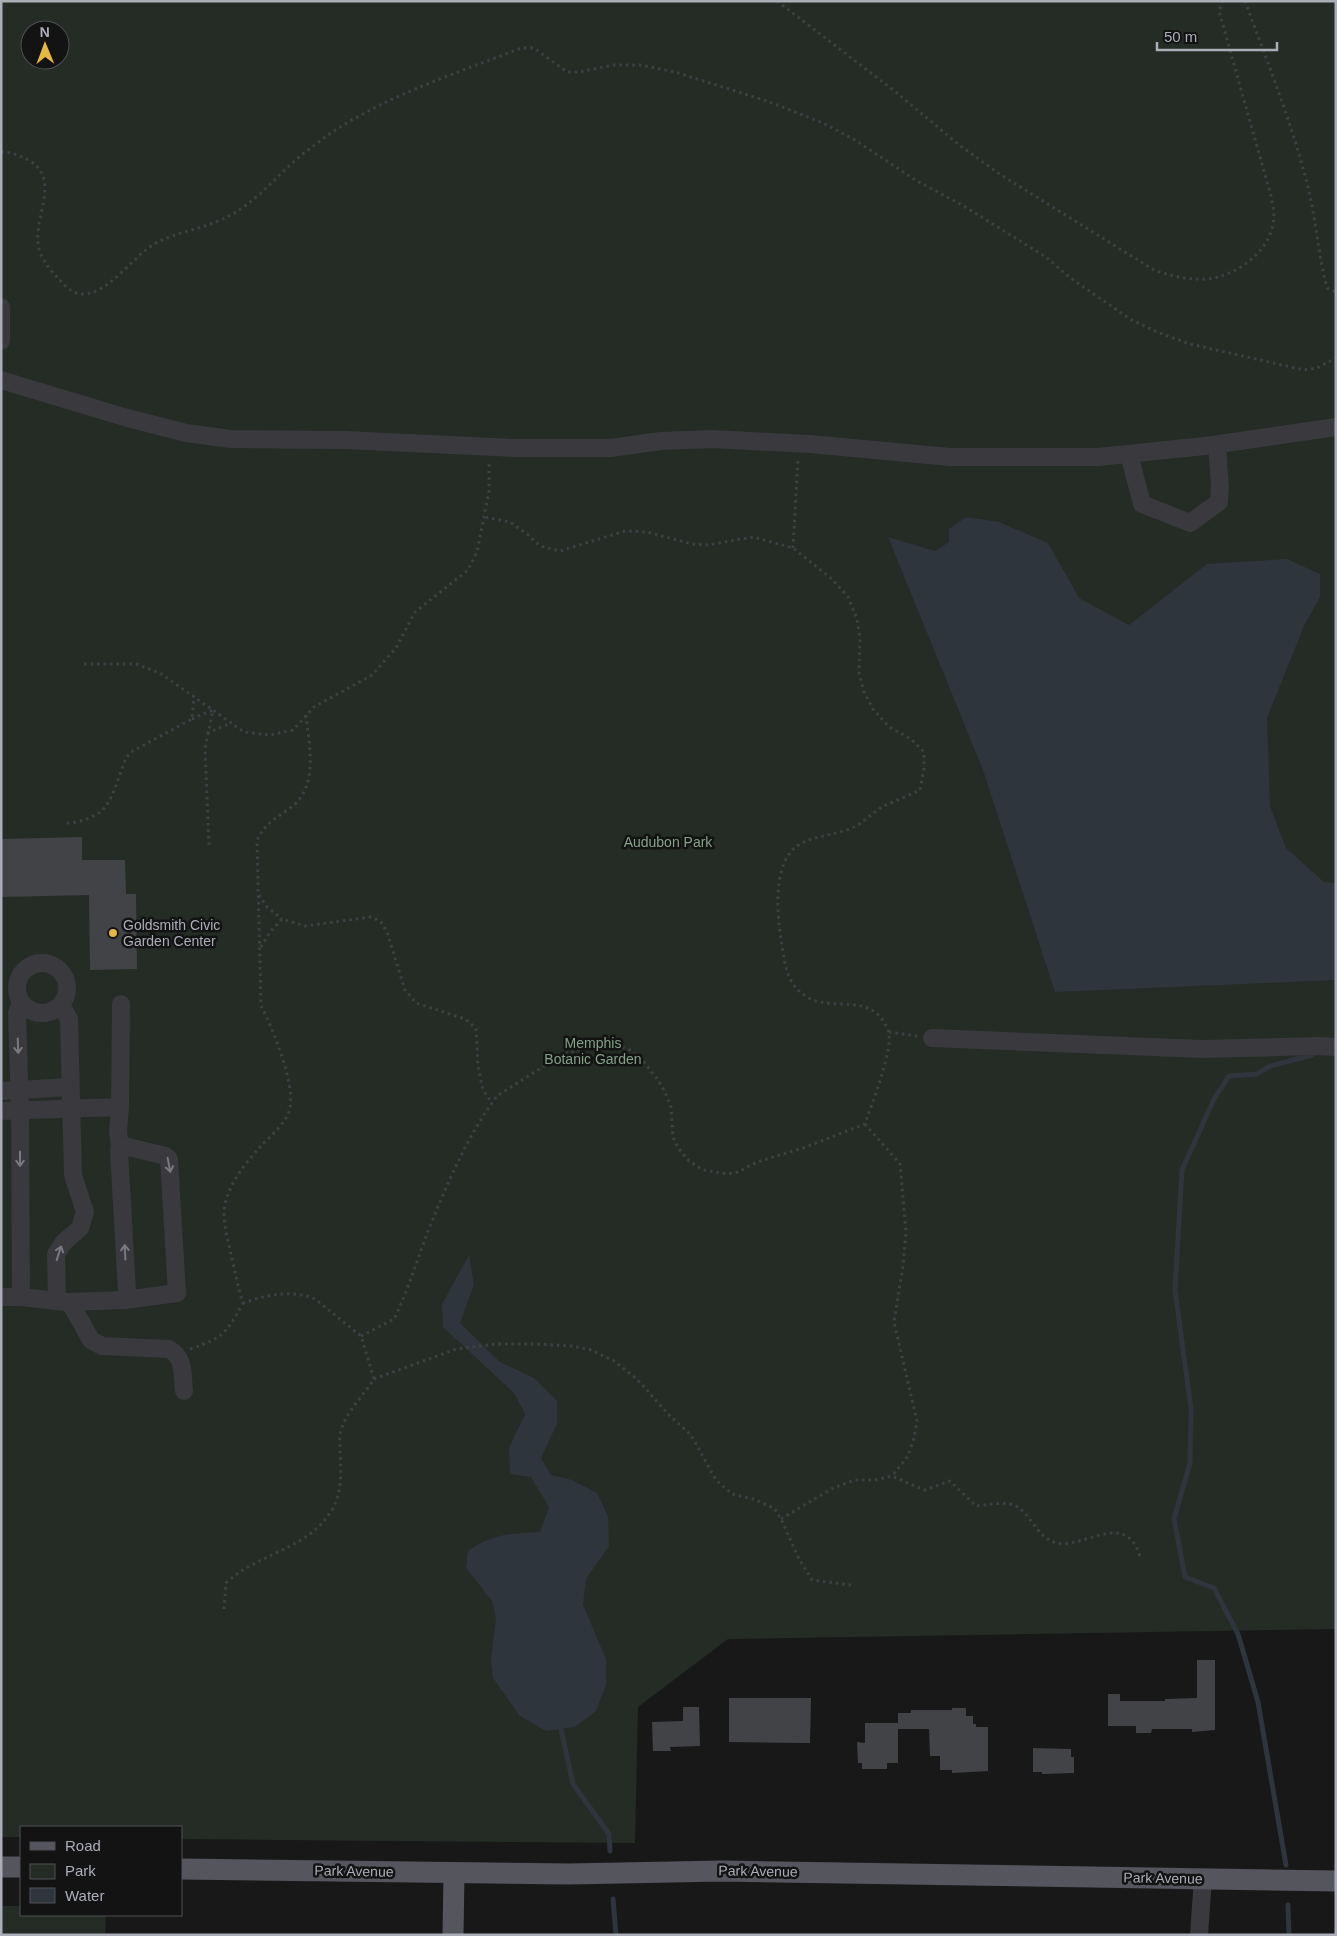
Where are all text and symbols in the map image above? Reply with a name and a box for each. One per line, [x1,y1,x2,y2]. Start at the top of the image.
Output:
north arrow [20,20,70,70]
scale bar [1157,20,1277,52]
text: N [40,24,50,40]
text: 50 m [1164,28,1197,45]
park label: Audubon Park [624,834,713,850]
place label: Goldsmith Civic Garden Center [123,917,220,949]
marker: Goldsmith Civic Garden Center [107,927,119,939]
park label: Memphis Botanic Garden [544,1035,642,1067]
one-way arrow [13,1037,23,1053]
one-way arrow [15,1150,25,1166]
one-way arrow [165,1157,174,1173]
one-way arrow [120,1244,129,1260]
one-way arrow [55,1245,65,1261]
legend [20,1826,182,1916]
text: Road [65,1837,101,1854]
text: Park [65,1862,96,1879]
street label: Park Avenue [314,1862,394,1880]
street label: Park Avenue [718,1862,798,1880]
street label: Park Avenue [1123,1869,1203,1887]
text: Water [65,1887,104,1904]

